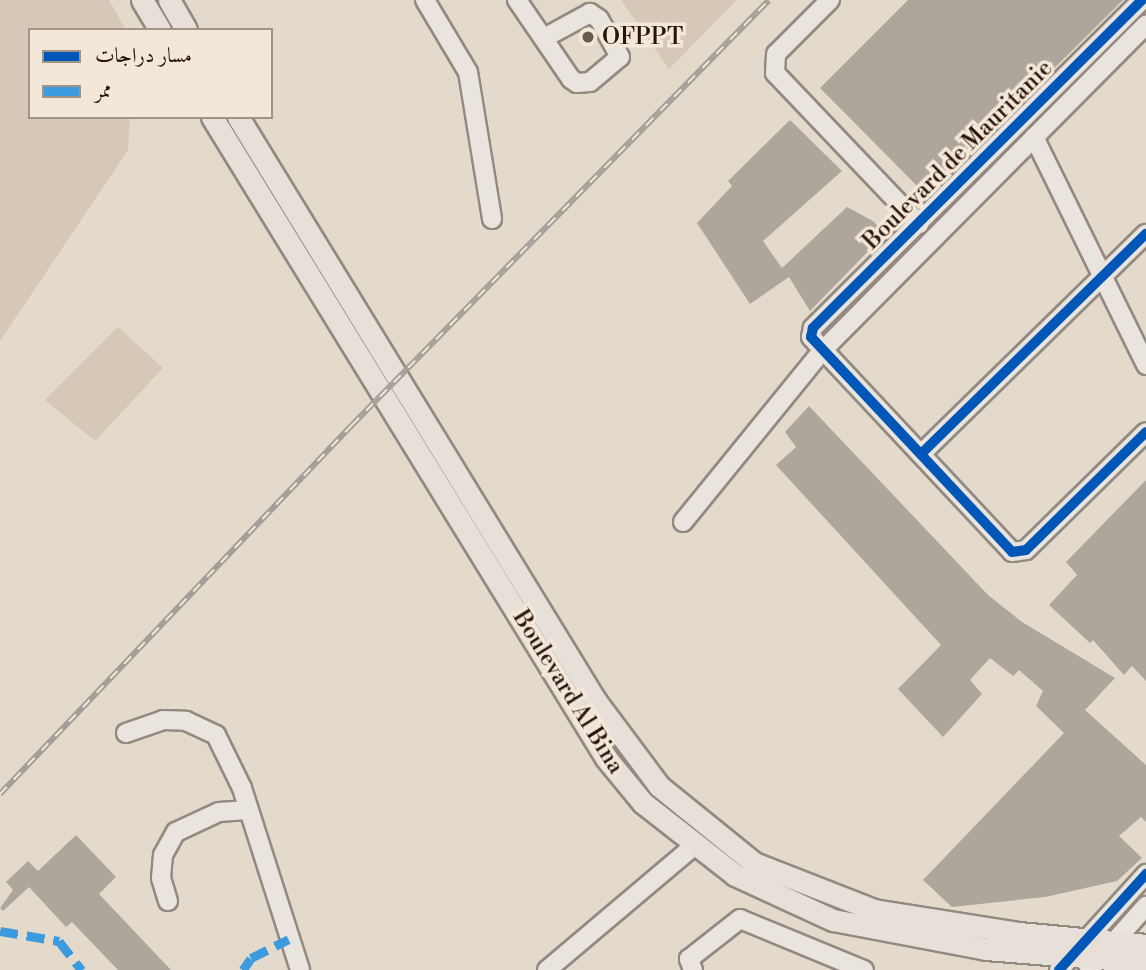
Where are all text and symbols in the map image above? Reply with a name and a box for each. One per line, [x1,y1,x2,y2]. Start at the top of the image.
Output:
place label: OFPPT [602,23,683,51]
legend [28,28,273,119]
marker: OFPPT [580,29,596,45]
text: مسار دراجات [95,43,192,69]
street label: Boulevard de Mauritanie [858,55,1058,255]
text: ممر [95,78,112,104]
street label: Boulevard Al Bina [507,605,629,779]

